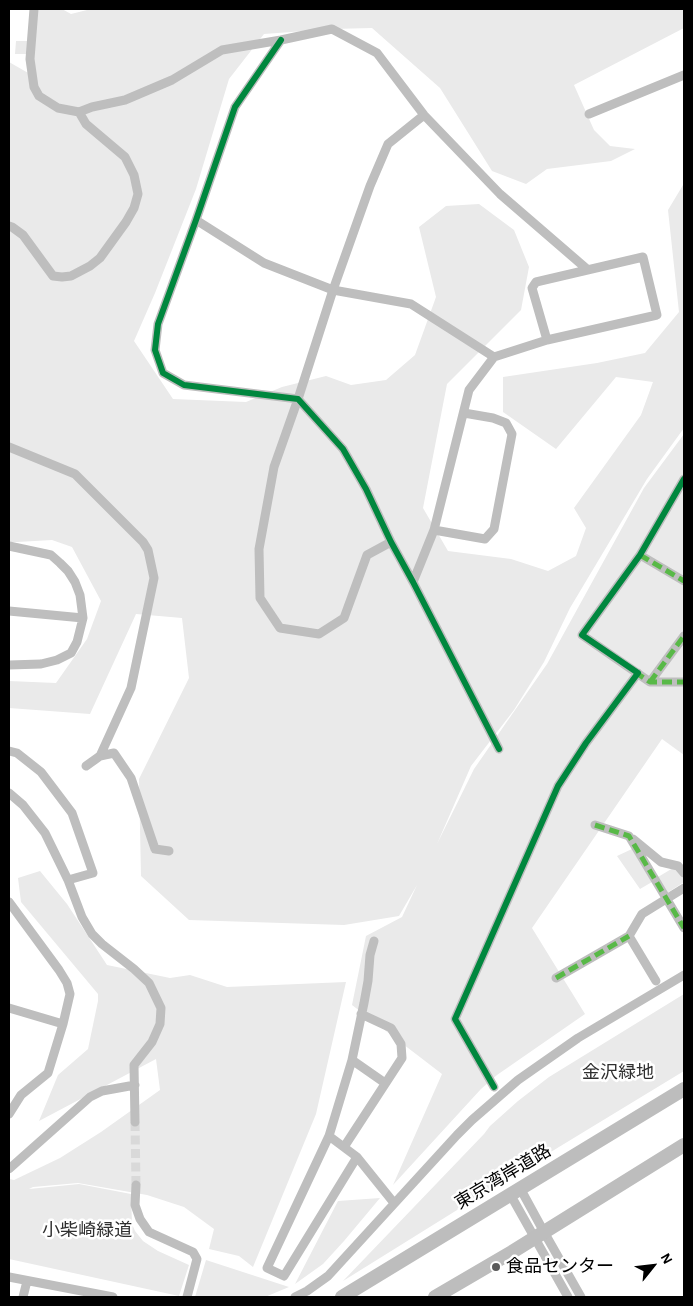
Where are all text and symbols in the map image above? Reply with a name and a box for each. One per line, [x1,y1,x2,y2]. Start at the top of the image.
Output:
park label: 金沢緑地 [582,1062,654,1084]
street label: 東京湾岸道路 [451,1140,555,1214]
park label: 小柴崎緑道 [42,1220,132,1242]
north arrow [628,1241,678,1291]
text: N [658,1251,675,1266]
place label: 食品センター [506,1256,614,1278]
marker: 食品センター [490,1261,502,1273]

